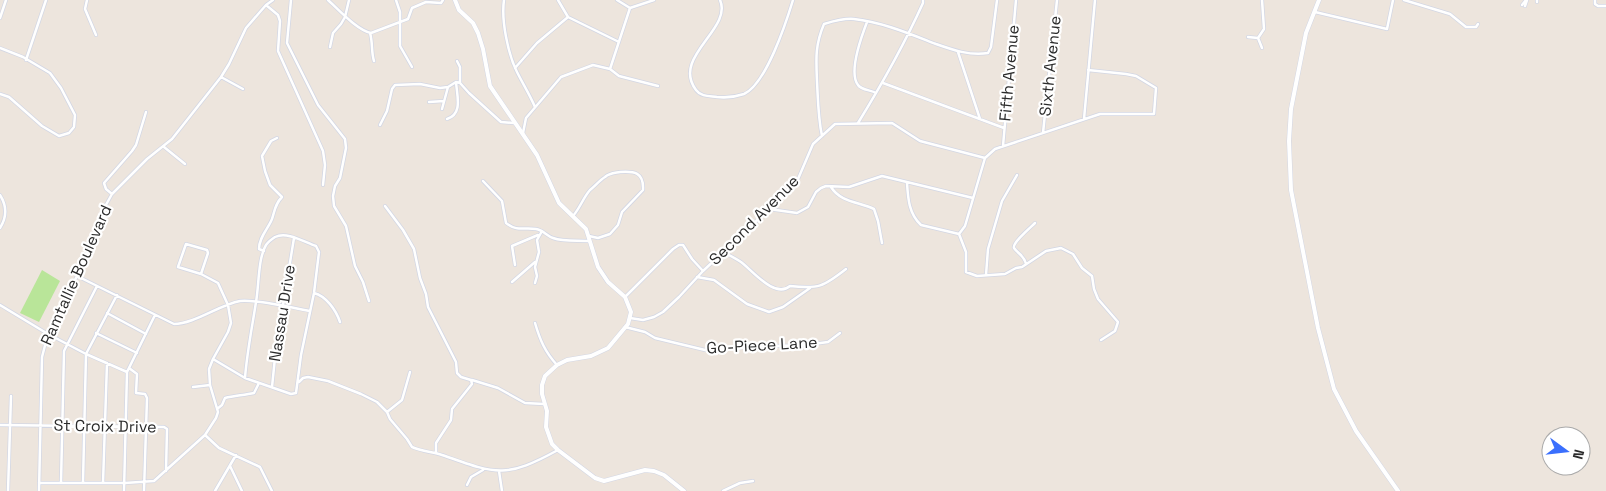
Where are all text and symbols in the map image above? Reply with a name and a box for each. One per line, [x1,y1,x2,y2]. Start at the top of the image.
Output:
street label: Sixth Avenue [1034,15,1066,117]
street label: Fifth Avenue [994,24,1024,122]
street label: Second Avenue [704,170,804,270]
street label: Ramtallie Boulevard [36,201,116,349]
street label: Nassau Drive [264,263,300,363]
street label: Go-Piece Lane [706,332,818,358]
street label: St Croix Drive [53,415,157,437]
north arrow [1541,426,1591,476]
text: N [1569,447,1588,461]

